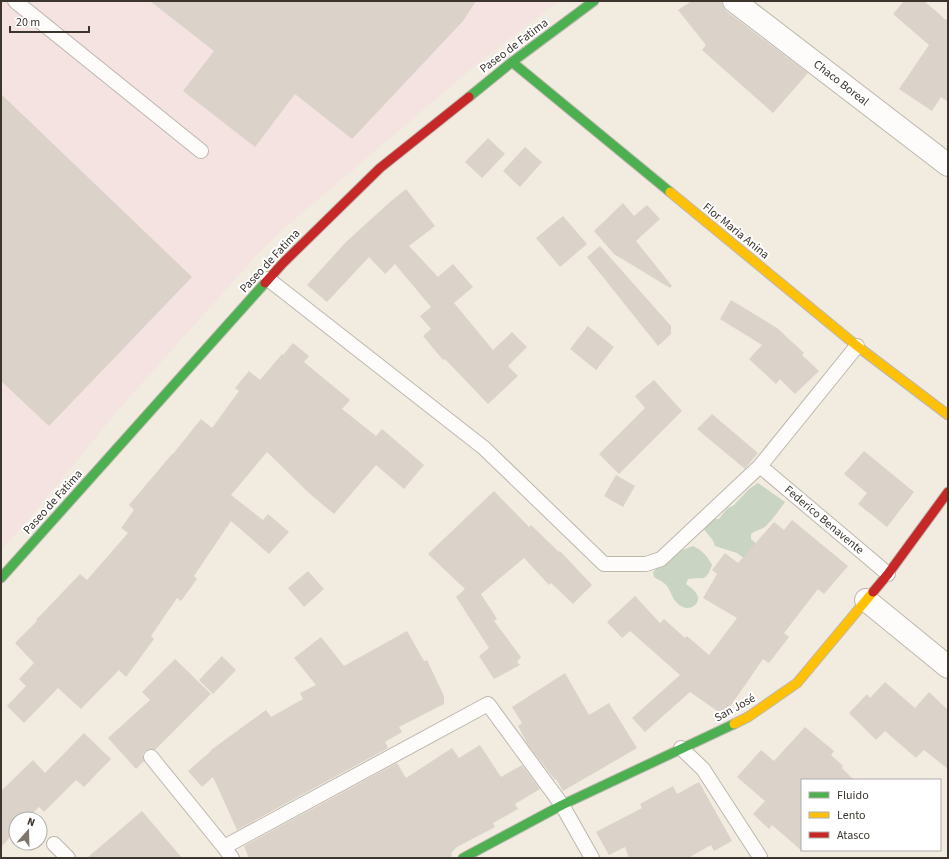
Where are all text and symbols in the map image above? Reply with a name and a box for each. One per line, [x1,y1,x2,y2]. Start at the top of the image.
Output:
scale bar [10,8,89,34]
text: 20 m [16,14,40,31]
street label: Paseo de Fatima [476,15,552,77]
street label: Chaco Boreal [810,56,872,110]
street label: Flor Maria Anina [699,199,773,263]
street label: Paseo de Fatima [236,225,304,297]
street label: Paseo de Fatima [19,466,87,538]
street label: Federico Benavente [781,482,867,558]
street label: San José [711,690,759,726]
legend [801,779,941,851]
text: Fluido [837,787,869,804]
text: Lento [837,807,866,824]
north arrow [8,811,48,851]
text: N [25,814,37,830]
text: Atasco [837,827,870,844]

